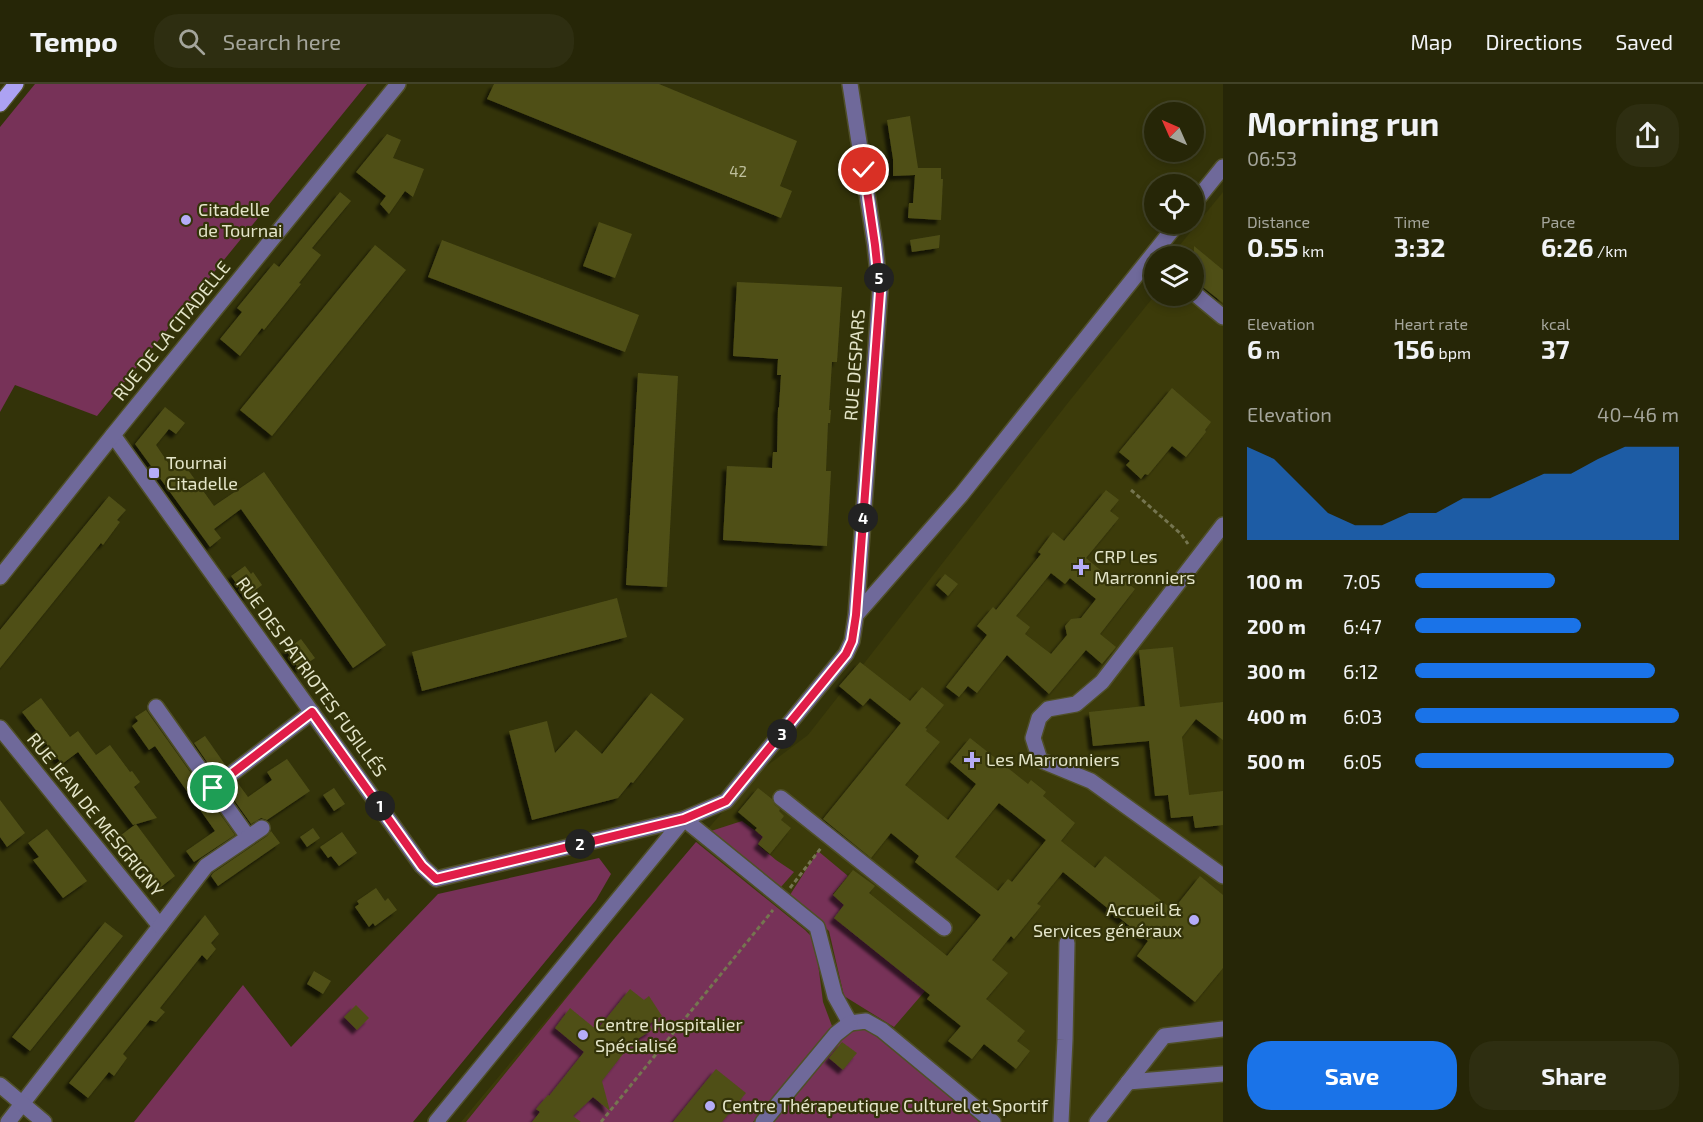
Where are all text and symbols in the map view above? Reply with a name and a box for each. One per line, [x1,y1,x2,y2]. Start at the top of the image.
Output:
search box [154,14,574,68]
text: Tempo [30,24,118,58]
icon: search [175,25,208,58]
text: Search here [223,28,341,54]
text: Map [1410,29,1453,54]
text: Directions [1486,29,1582,54]
text: Saved [1615,29,1673,54]
north arrow [1144,102,1204,162]
map controls [1144,102,1204,306]
text: Morning run [1247,103,1439,143]
button: share [1616,104,1679,167]
pin [838,144,889,195]
text: 06:53 [1247,146,1297,170]
icon: check [847,153,880,186]
house number: 42 [729,162,747,180]
button: locate [1144,174,1204,234]
place label: Citadelle de Tournai [198,198,283,241]
text: Distance [1247,212,1310,231]
text: Time [1394,212,1430,231]
text: Pace [1541,212,1575,231]
marker: Citadelle de Tournai [179,213,193,227]
text: 0.55 [1247,231,1298,262]
text: 3:32 [1394,231,1445,262]
text: 6:26 [1541,231,1593,262]
text: km [1298,241,1324,260]
text: /km [1593,241,1627,260]
button: layers [1144,246,1204,306]
street label: RUE DE LA CITADELLE [108,256,234,405]
pin: 5 [864,263,894,293]
text: 5 [875,268,883,287]
street label: RUE DESPARS [839,308,869,421]
text: Elevation [1247,314,1315,333]
text: Heart rate [1394,314,1468,333]
text: kcal [1541,314,1570,333]
text: 6 [1247,333,1262,364]
text: 156 [1394,333,1435,364]
text: 37 [1541,333,1569,364]
text: m [1262,343,1280,362]
text: bpm [1435,343,1471,362]
text: Elevation [1247,402,1332,426]
text: 40–46 m [1597,402,1679,426]
place label: Tournai Citadelle [166,451,238,494]
marker: Tournai Citadelle [147,466,161,480]
pin: 4 [848,503,878,533]
text: 4 [858,508,868,527]
place label: CRP Les Marronniers [1094,545,1196,588]
marker: CRP Les Marronniers [1072,558,1090,576]
text: 100 m [1247,569,1303,593]
text: 7:05 [1343,569,1381,593]
street label: RUE DES PATRIOTES FUSILLÉS [232,572,392,781]
text: 200 m [1247,614,1306,638]
text: 6:47 [1343,614,1382,638]
text: 300 m [1247,659,1306,683]
text: 6:12 [1343,659,1378,683]
text: 400 m [1247,704,1307,728]
text: 6:03 [1343,704,1382,728]
pin: 3 [767,719,797,749]
text: 3 [777,724,787,743]
street label: RUE JEAN DE MESGRIGNY [23,728,169,901]
place label: Les Marronniers [986,748,1120,770]
text: 500 m [1247,749,1305,773]
text: 6:05 [1343,749,1382,773]
marker: Les Marronniers [963,751,981,769]
pin [187,762,238,813]
icon: arrive [196,771,229,804]
pin: 1 [365,791,395,821]
text: 1 [377,796,383,815]
pin: 2 [565,829,595,859]
text: 2 [575,834,585,853]
place label: Accueil & Services généraux [1033,898,1182,941]
marker: Accueil & Services généraux [1187,913,1201,927]
place label: Centre Hospitalier Spécialisé [595,1013,743,1056]
marker: Centre Hospitalier Spécialisé [576,1028,590,1042]
button: Save [1247,1041,1457,1110]
button: Share [1469,1041,1679,1110]
place label: Centre Thérapeutique Culturel et Sportif [722,1094,1049,1116]
marker: Centre Thérapeutique Culturel et Sportif [703,1099,717,1113]

